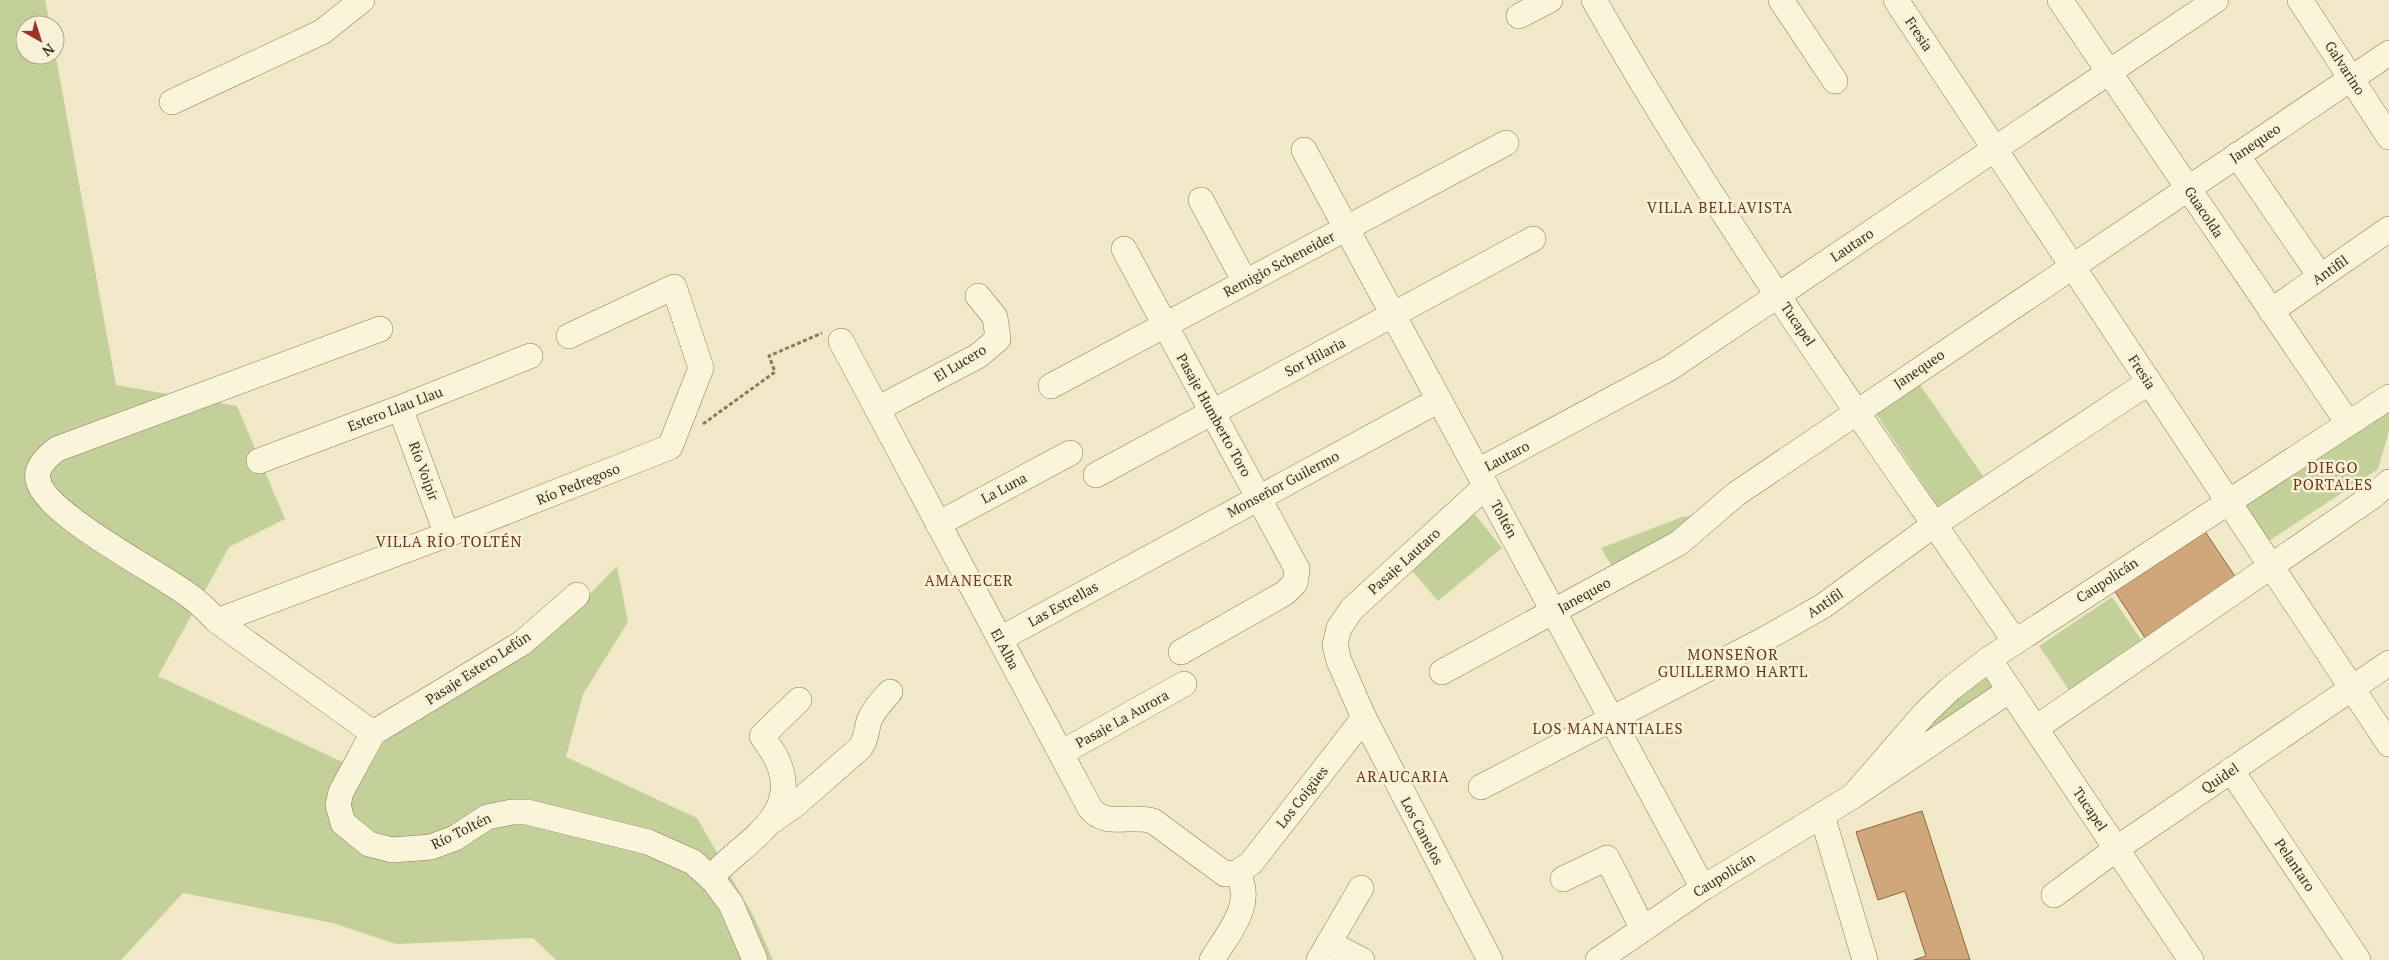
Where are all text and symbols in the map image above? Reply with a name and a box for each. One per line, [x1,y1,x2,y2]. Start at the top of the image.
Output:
street label: Fresia [1901,13,1938,55]
north arrow [15,15,65,65]
street label: Galvarino [2321,37,2370,99]
text: N [38,40,59,61]
street label: Janequeo [2225,118,2284,167]
street label: Guacolda [2180,182,2228,241]
district label: VILLA BELLAVISTA [1647,197,1793,217]
street label: Lautaro [1826,223,1877,266]
street label: Remigio Scheneider [1220,226,1338,301]
street label: Antifil [2308,250,2352,289]
street label: Tucapel [1777,298,1820,349]
street label: Sor Hilaria [1281,333,1349,381]
street label: El Lucero [930,339,990,386]
street label: Janequeo [1889,344,1948,393]
street label: Pasaje Humberto Toro [1173,350,1256,480]
street label: Fresia [2124,351,2161,393]
street label: Estero Llau Llau [345,382,445,435]
street label: Lautaro [1481,436,1533,475]
street label: Río Voipir [405,439,444,504]
street label: Monseñor Guilermo [1223,446,1342,521]
district label: DIEGO PORTALES [2293,457,2373,494]
street label: Río Pedregoso [533,458,623,509]
street label: La Luna [978,468,1030,508]
street label: Toltén [1487,497,1523,542]
street label: Pasaje Lautaro [1363,523,1444,598]
district label: VILLA RÍO TOLTÉN [375,531,523,551]
street label: Caupolicán [2072,552,2142,607]
district label: AMANECER [924,570,1014,590]
street label: Janequeo [1554,572,1614,617]
street label: Las Estrellas [1024,576,1101,631]
street label: Antifil [1803,584,1847,622]
street label: El Alba [987,625,1024,673]
street label: Pasaje Estero Lefún [421,626,535,709]
district label: MONSEÑOR GUILLERMO HARTL [1658,644,1808,681]
street label: Pasaje La Aurora [1072,685,1172,752]
district label: LOS MANANTIALES [1533,718,1683,738]
street label: Quidel [2197,758,2242,797]
street label: Los Coigües [1271,762,1332,832]
district label: ARAUCARIA [1356,766,1450,786]
street label: Tucapel [2069,783,2112,834]
street label: Los Canelos [1397,793,1448,868]
street label: Río Toltén [428,808,495,853]
street label: Pelantaro [2271,835,2320,895]
street label: Caupolicán [1689,848,1759,901]

